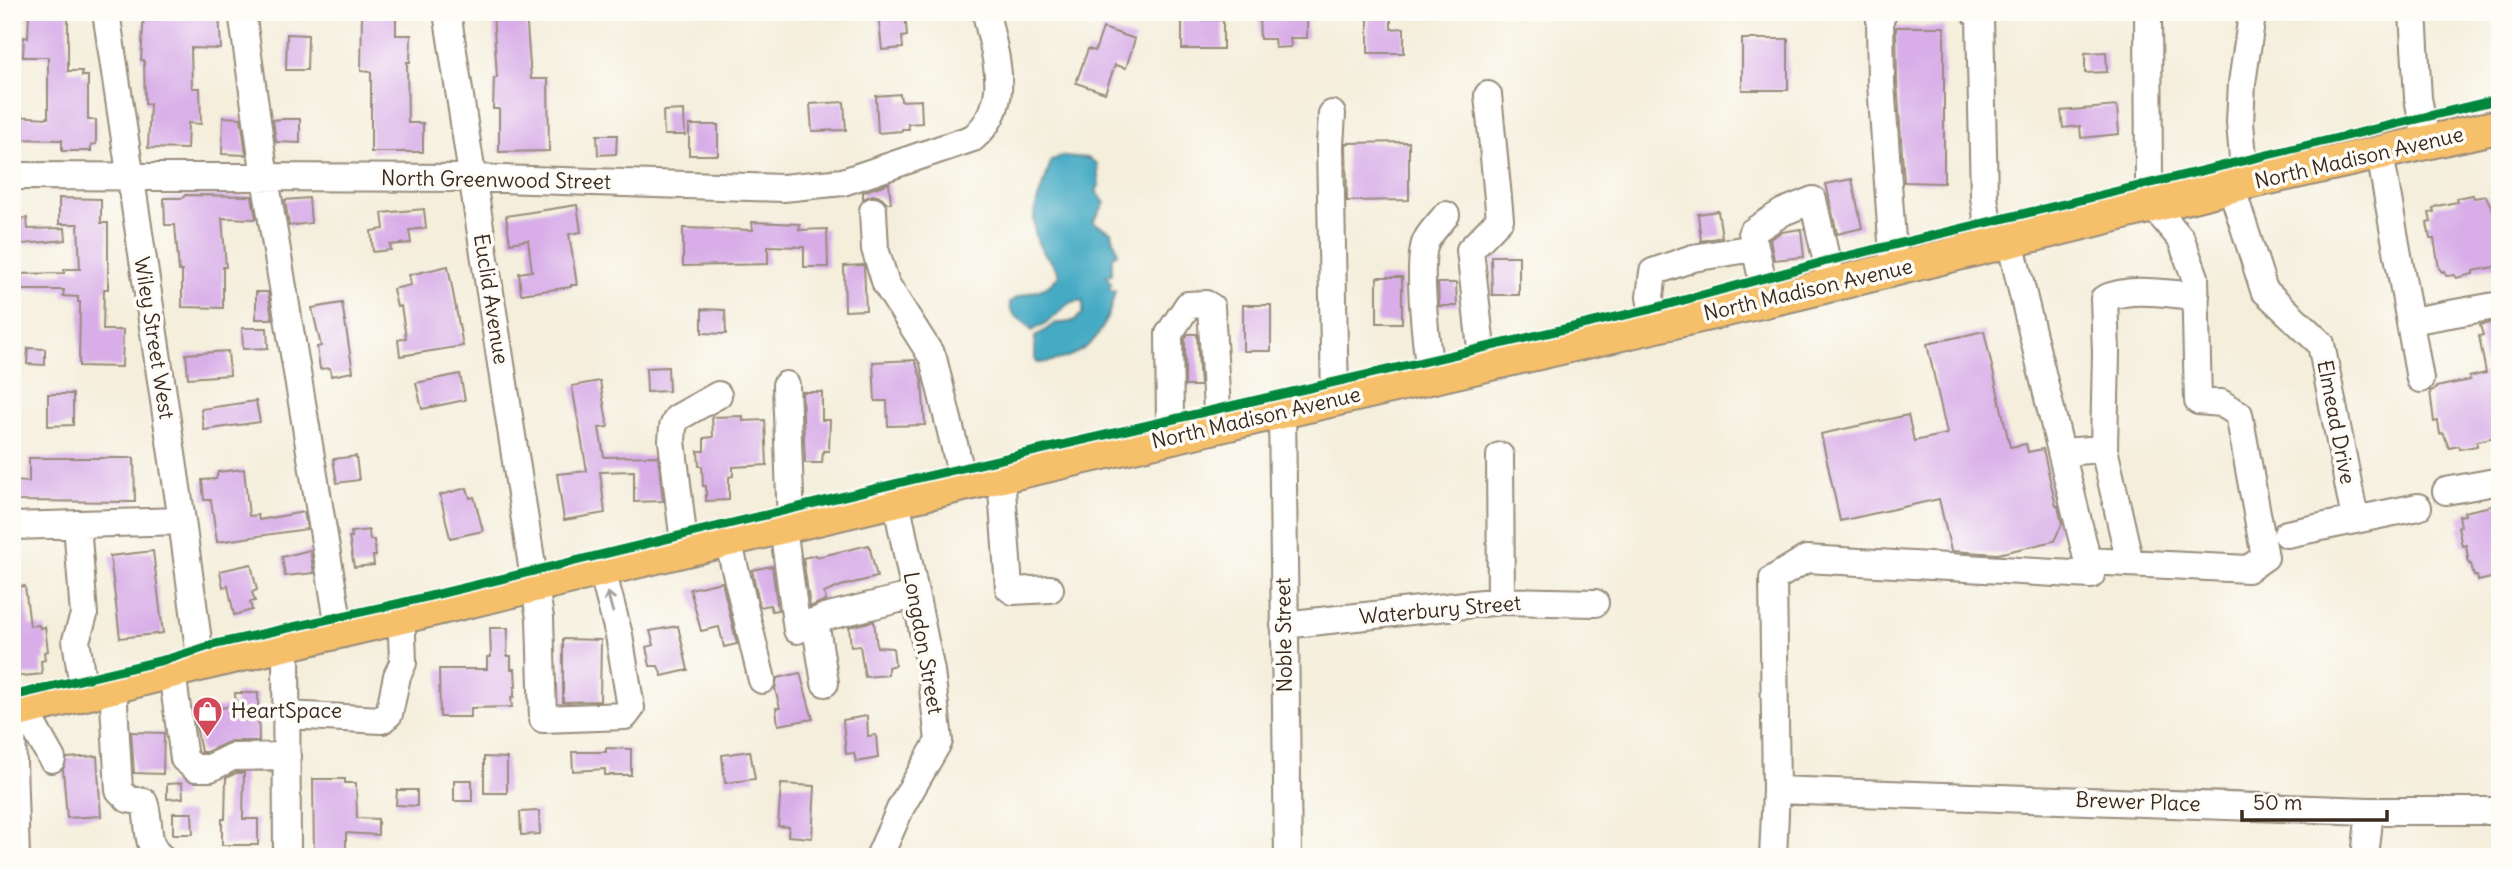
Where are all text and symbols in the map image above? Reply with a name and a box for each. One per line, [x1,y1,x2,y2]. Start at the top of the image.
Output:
street label: North Madison Avenue [2252,120,2466,195]
street label: North Greenwood Street [381,164,611,195]
street label: Euclid Avenue [468,232,515,366]
street label: North Madison Avenue [1701,252,1915,327]
street label: Wiley Street West [128,255,181,421]
street label: Elmead Drive [2311,358,2362,486]
street label: North Madison Avenue [1149,380,1363,455]
street label: Longdon Street [898,570,949,716]
street label: Noble Street [1269,577,1298,693]
street label: Waterbury Street [1358,589,1522,630]
one-way arrow [603,591,616,614]
shop icon: HeartSpace [191,694,225,738]
place label: HeartSpace [231,697,342,724]
scale bar [2242,778,2388,822]
street label: Brewer Place [2075,786,2201,817]
text: 50 m [2253,789,2302,816]

